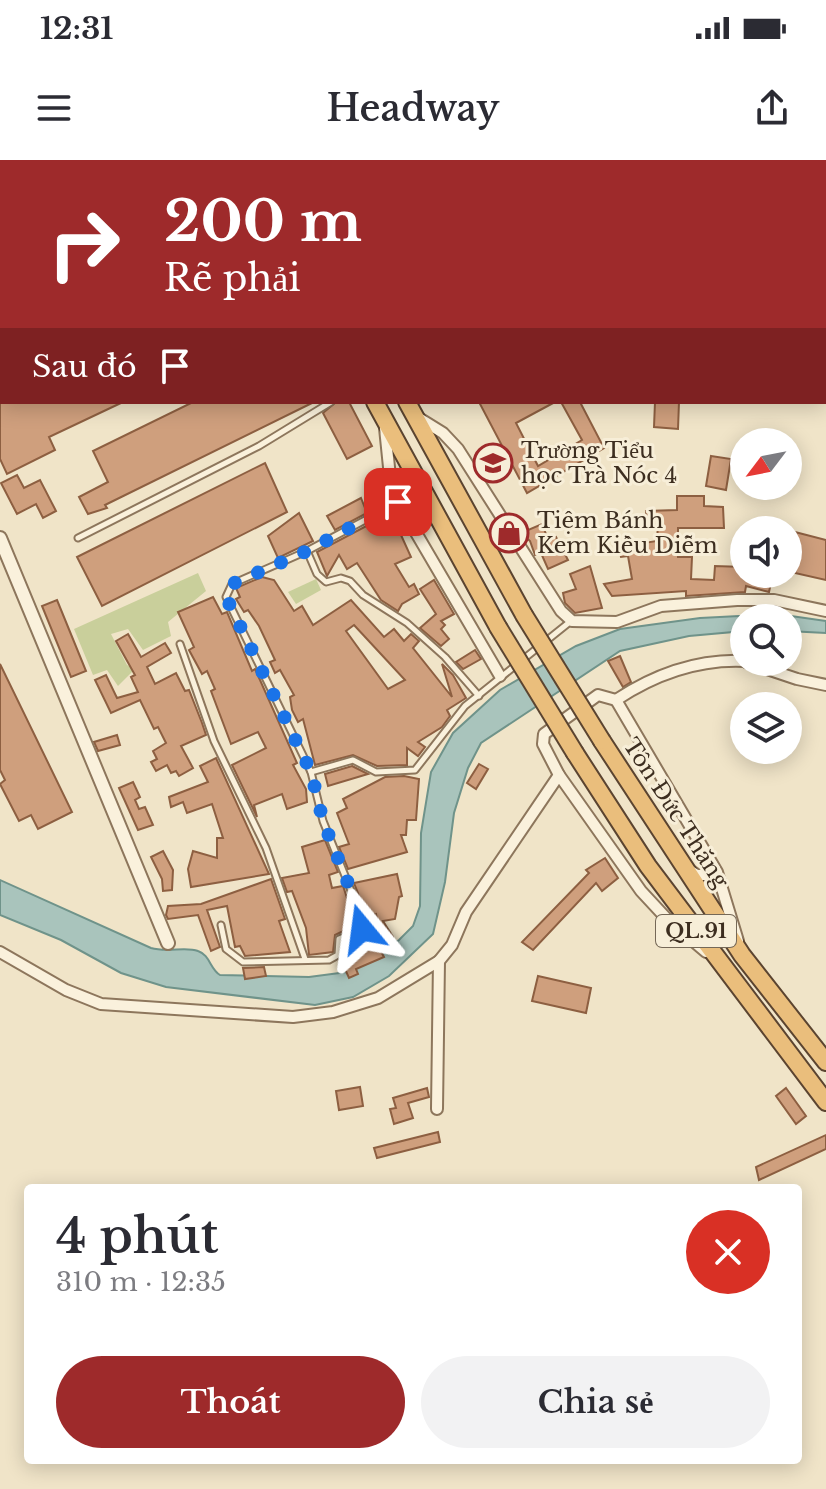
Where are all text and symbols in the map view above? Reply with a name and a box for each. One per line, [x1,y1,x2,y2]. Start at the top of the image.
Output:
text: 12:31 [40,10,113,47]
icon: menu [32,86,76,130]
text: Headway [327,86,499,131]
icon: share [750,86,794,130]
text: 200 m [164,187,362,256]
icon: right [32,192,136,296]
text: Rẽ phải [164,256,301,301]
icon: arrive [153,344,197,388]
text: Sau đó [32,348,137,385]
north arrow [730,428,802,500]
map controls [730,428,802,764]
place label: Trường Tiểu học Trà Nóc 4 [521,437,677,489]
school or university icon: Trường Tiểu học Trà Nóc 4 [472,442,514,484]
pin [364,468,432,536]
icon: arrive [376,480,420,524]
place label: Tiệm Bánh Kem Kiều Diễm [537,507,718,559]
shop icon: Tiệm Bánh Kem Kiều Diễm [488,512,530,554]
button: sound [730,516,802,588]
button: search [730,604,802,676]
button: layers [730,692,802,764]
street label: Tôn Đức Thắng [618,733,735,894]
position arrow [320,887,404,971]
road number: QL.91 [656,915,736,947]
text: 4 phút [56,1206,219,1266]
button: close [686,1210,770,1294]
text: 310 m · 12:35 [56,1266,226,1298]
button: Thoát [56,1356,405,1448]
button: Chia sẻ [421,1356,770,1448]

